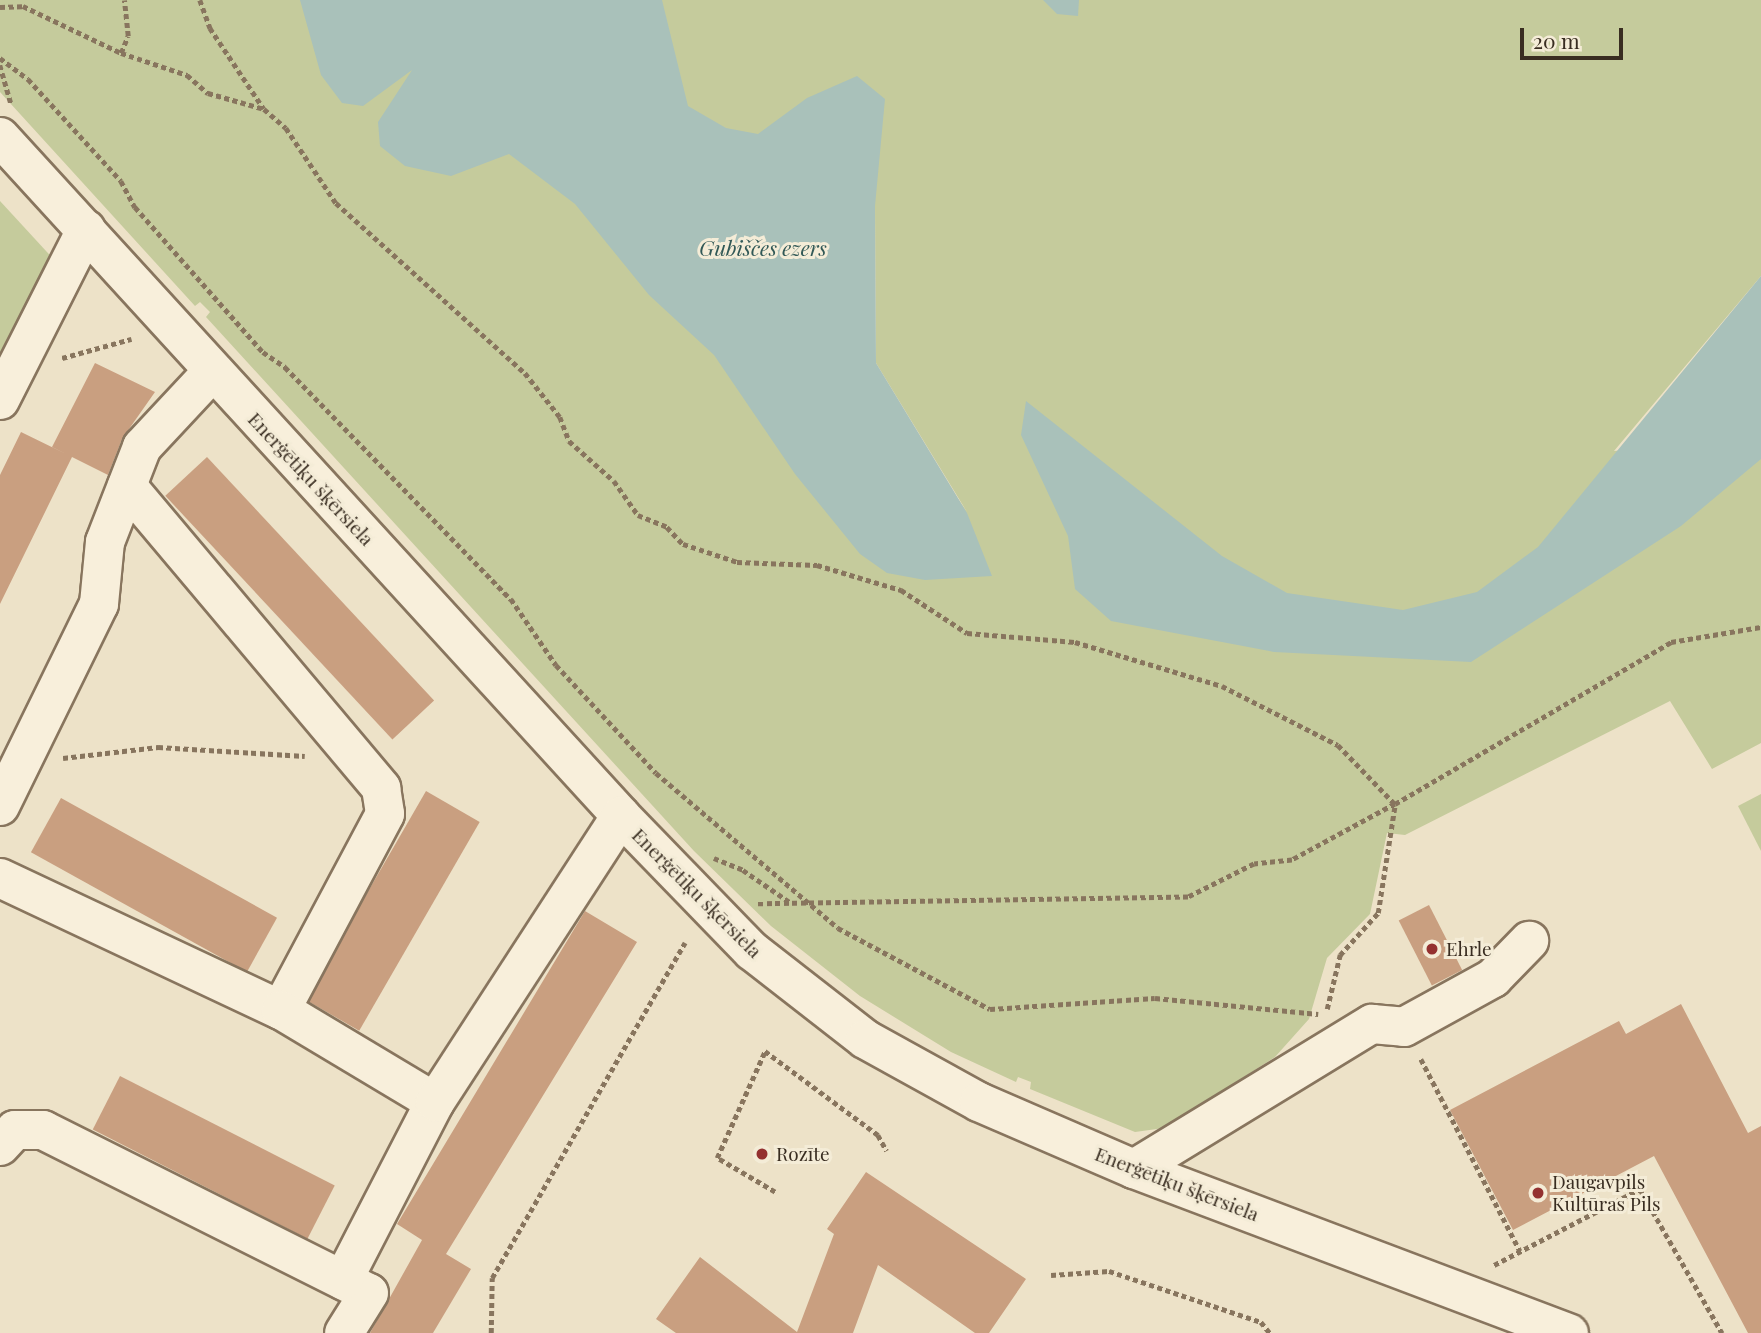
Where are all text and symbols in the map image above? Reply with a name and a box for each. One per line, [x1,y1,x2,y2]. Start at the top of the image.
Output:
scale bar [1523,14,1626,58]
text: 20 m [1533,26,1580,54]
water label: Gubiščes ezers [699,234,827,260]
street label: Enerģētiķu šķērsiela [243,408,379,550]
street label: Enerģētiķu šķērsiela [628,824,766,962]
place label: Ehrle [1446,938,1492,960]
marker: Ehrle [1424,941,1440,957]
street label: Enerģētiķu šķērsiela [1092,1142,1262,1226]
place label: Rozīte [776,1143,830,1165]
marker: Rozīte [754,1146,770,1162]
place label: Daugavpils Kultūras Pils [1552,1171,1660,1215]
marker: Daugavpils Kultūras Pils [1530,1185,1546,1201]

